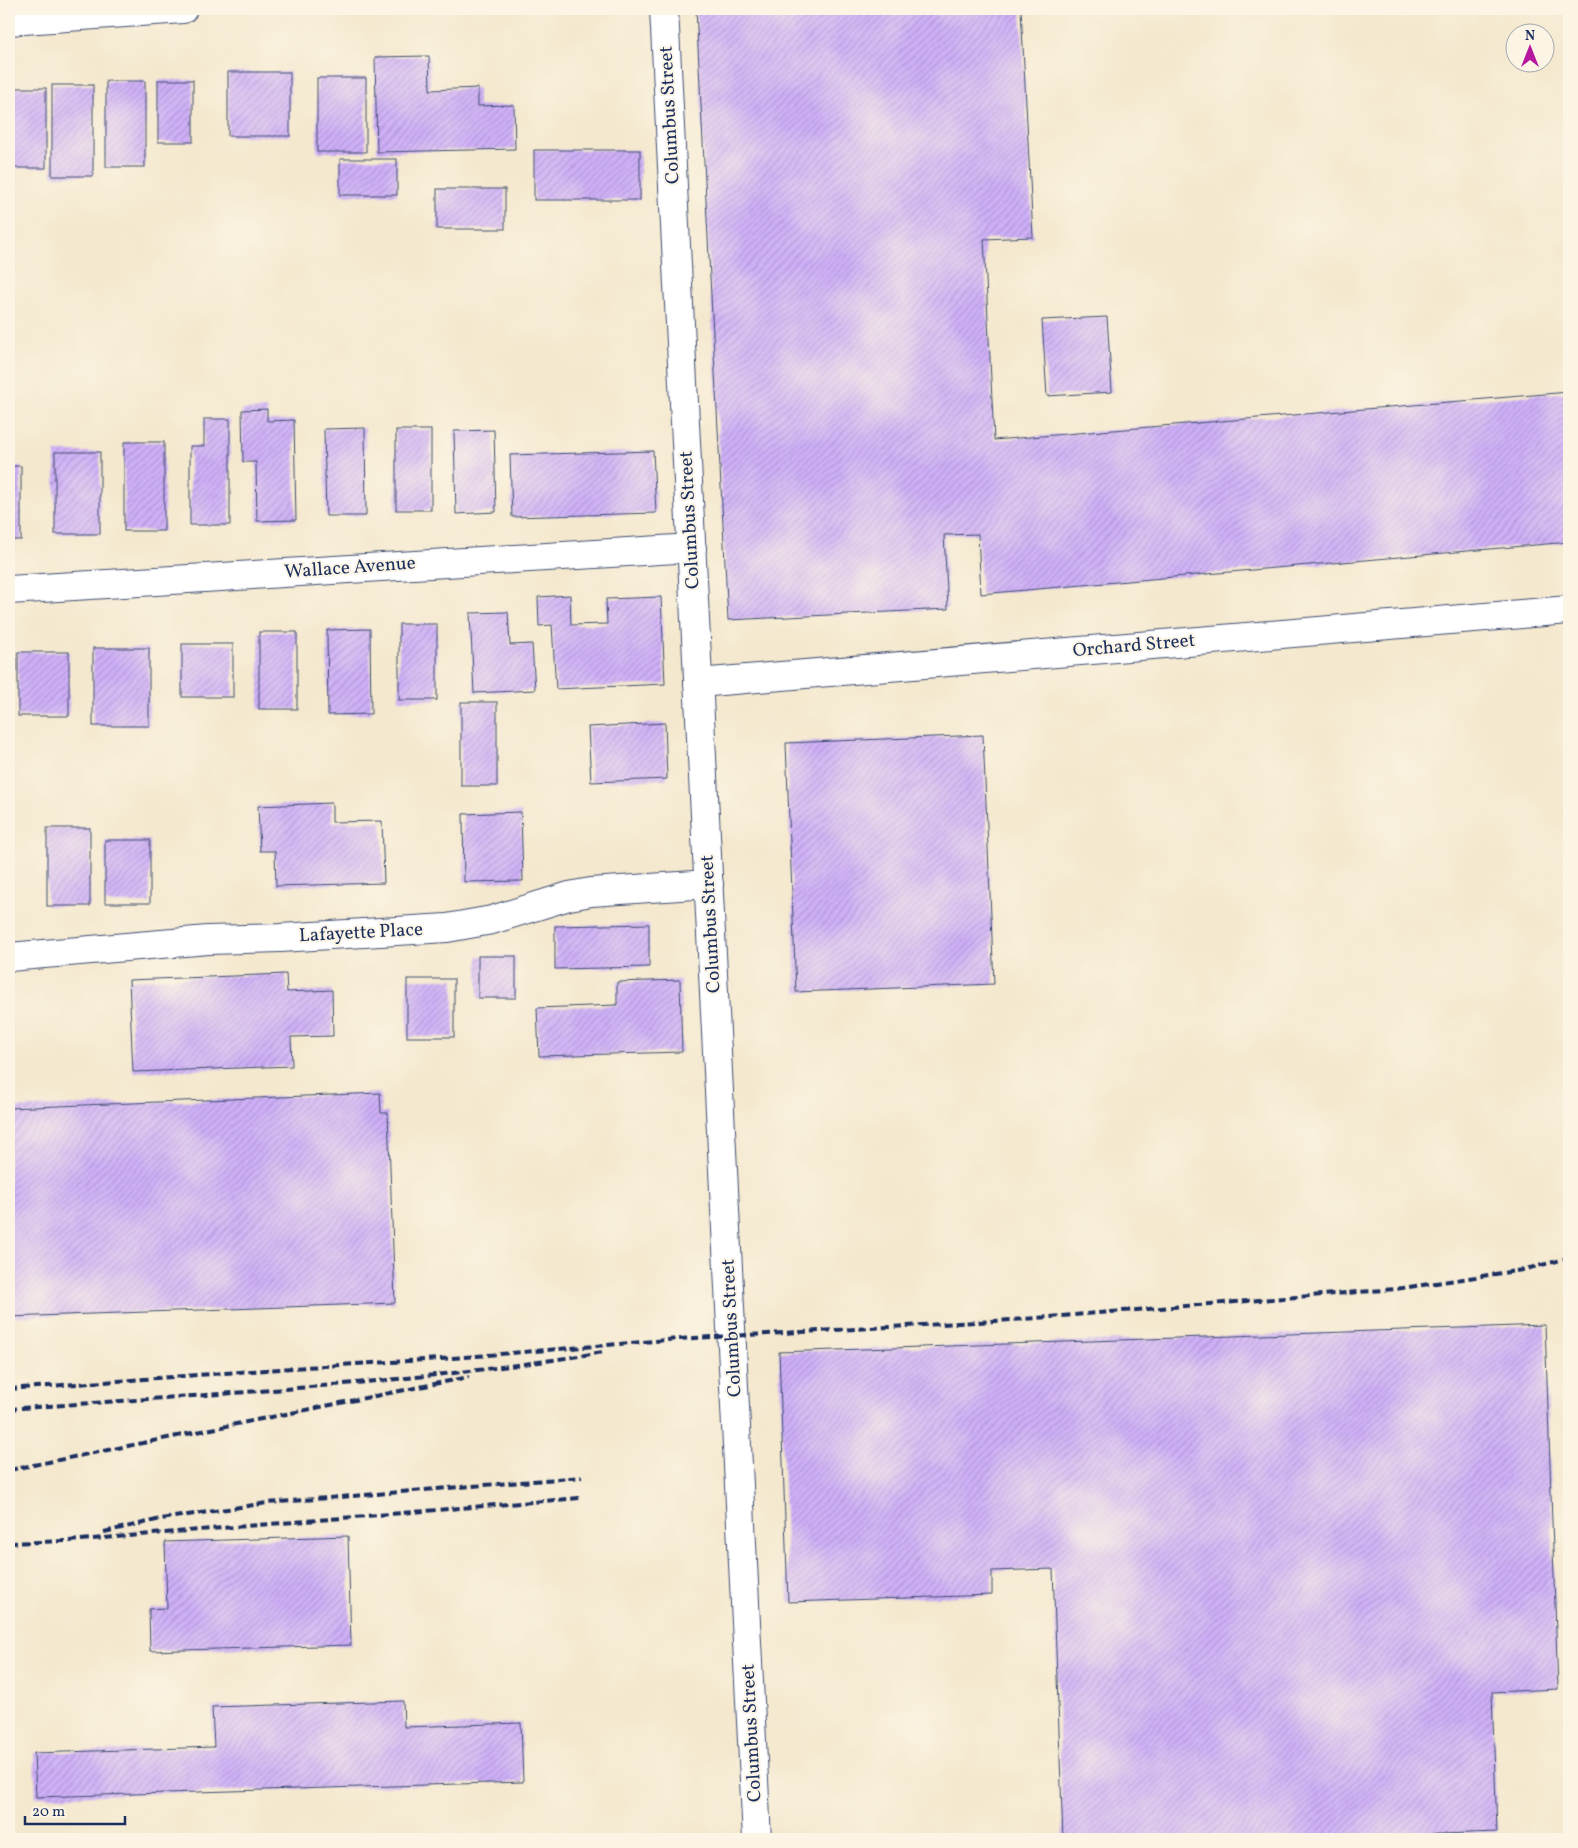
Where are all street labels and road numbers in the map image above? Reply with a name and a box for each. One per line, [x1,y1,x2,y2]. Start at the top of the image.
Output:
street label: Columbus Street [653,45,687,185]
street label: Columbus Street [673,450,707,590]
street label: Wallace Avenue [284,550,416,586]
street label: Orchard Street [1072,628,1197,664]
street label: Columbus Street [694,854,728,994]
street label: Lafayette Place [298,917,424,949]
street label: Columbus Street [715,1258,749,1398]
street label: Columbus Street [735,1663,769,1803]

